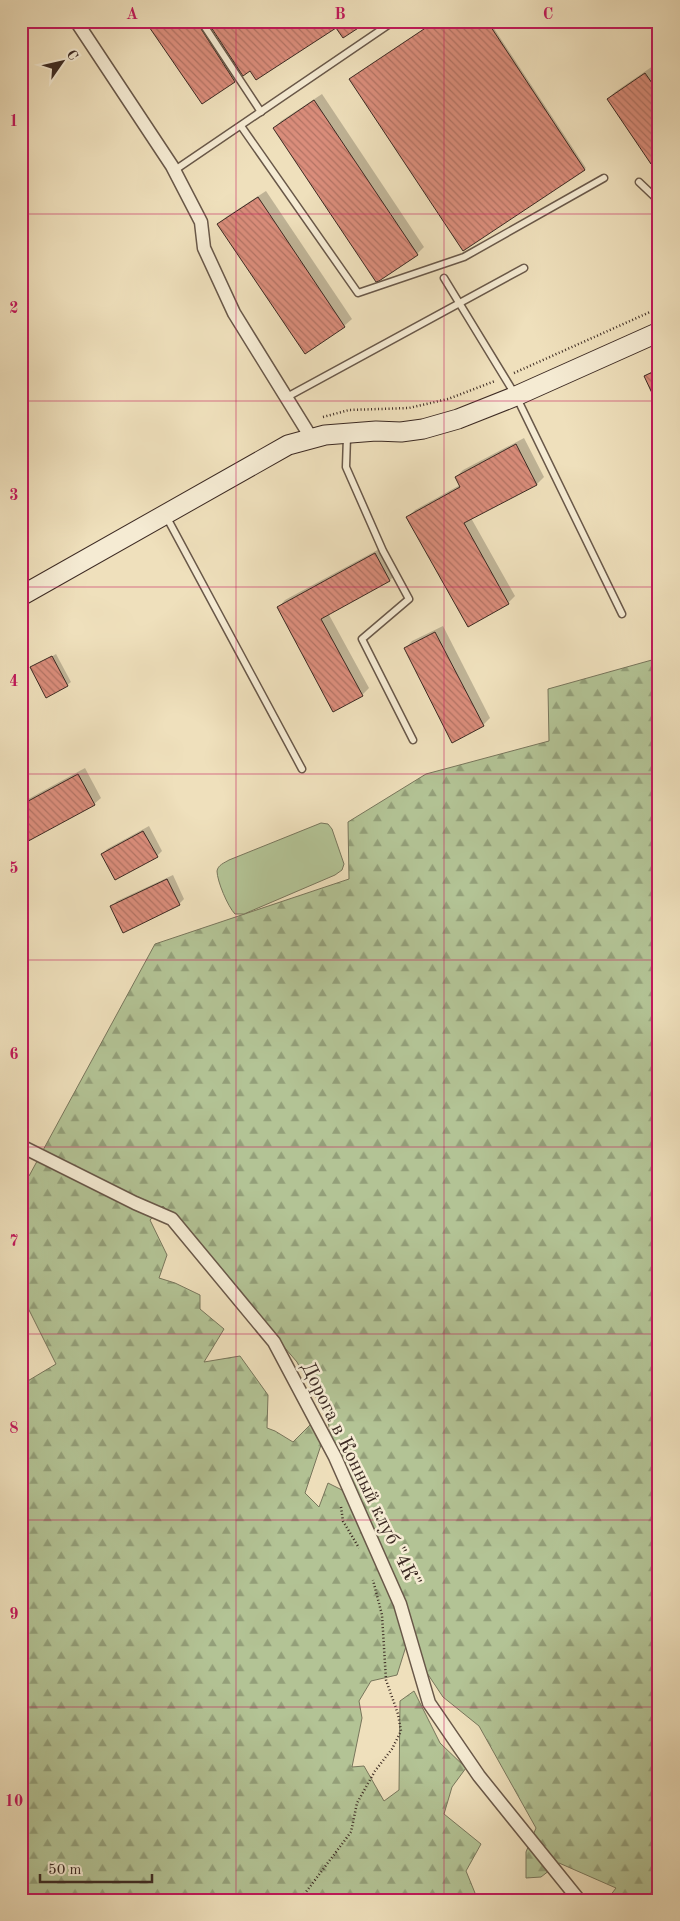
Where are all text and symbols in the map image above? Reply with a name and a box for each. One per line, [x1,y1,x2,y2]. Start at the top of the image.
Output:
text: A [126,7,138,23]
text: B [334,7,346,23]
text: C [543,7,553,23]
north arrow [38,38,88,88]
text: С [64,48,80,63]
text: 1 [9,114,19,130]
text: 2 [9,301,19,317]
text: 3 [9,488,19,504]
text: 4 [9,674,19,690]
text: 5 [9,861,19,877]
text: 6 [9,1047,19,1063]
text: 7 [9,1234,19,1250]
street label: Дорога в Конный клуб "4К" [297,1359,423,1591]
text: 8 [9,1421,19,1437]
text: 9 [9,1607,19,1623]
text: 10 [5,1794,23,1810]
scale bar [40,1851,152,1883]
text: 50 m [48,1863,82,1878]

